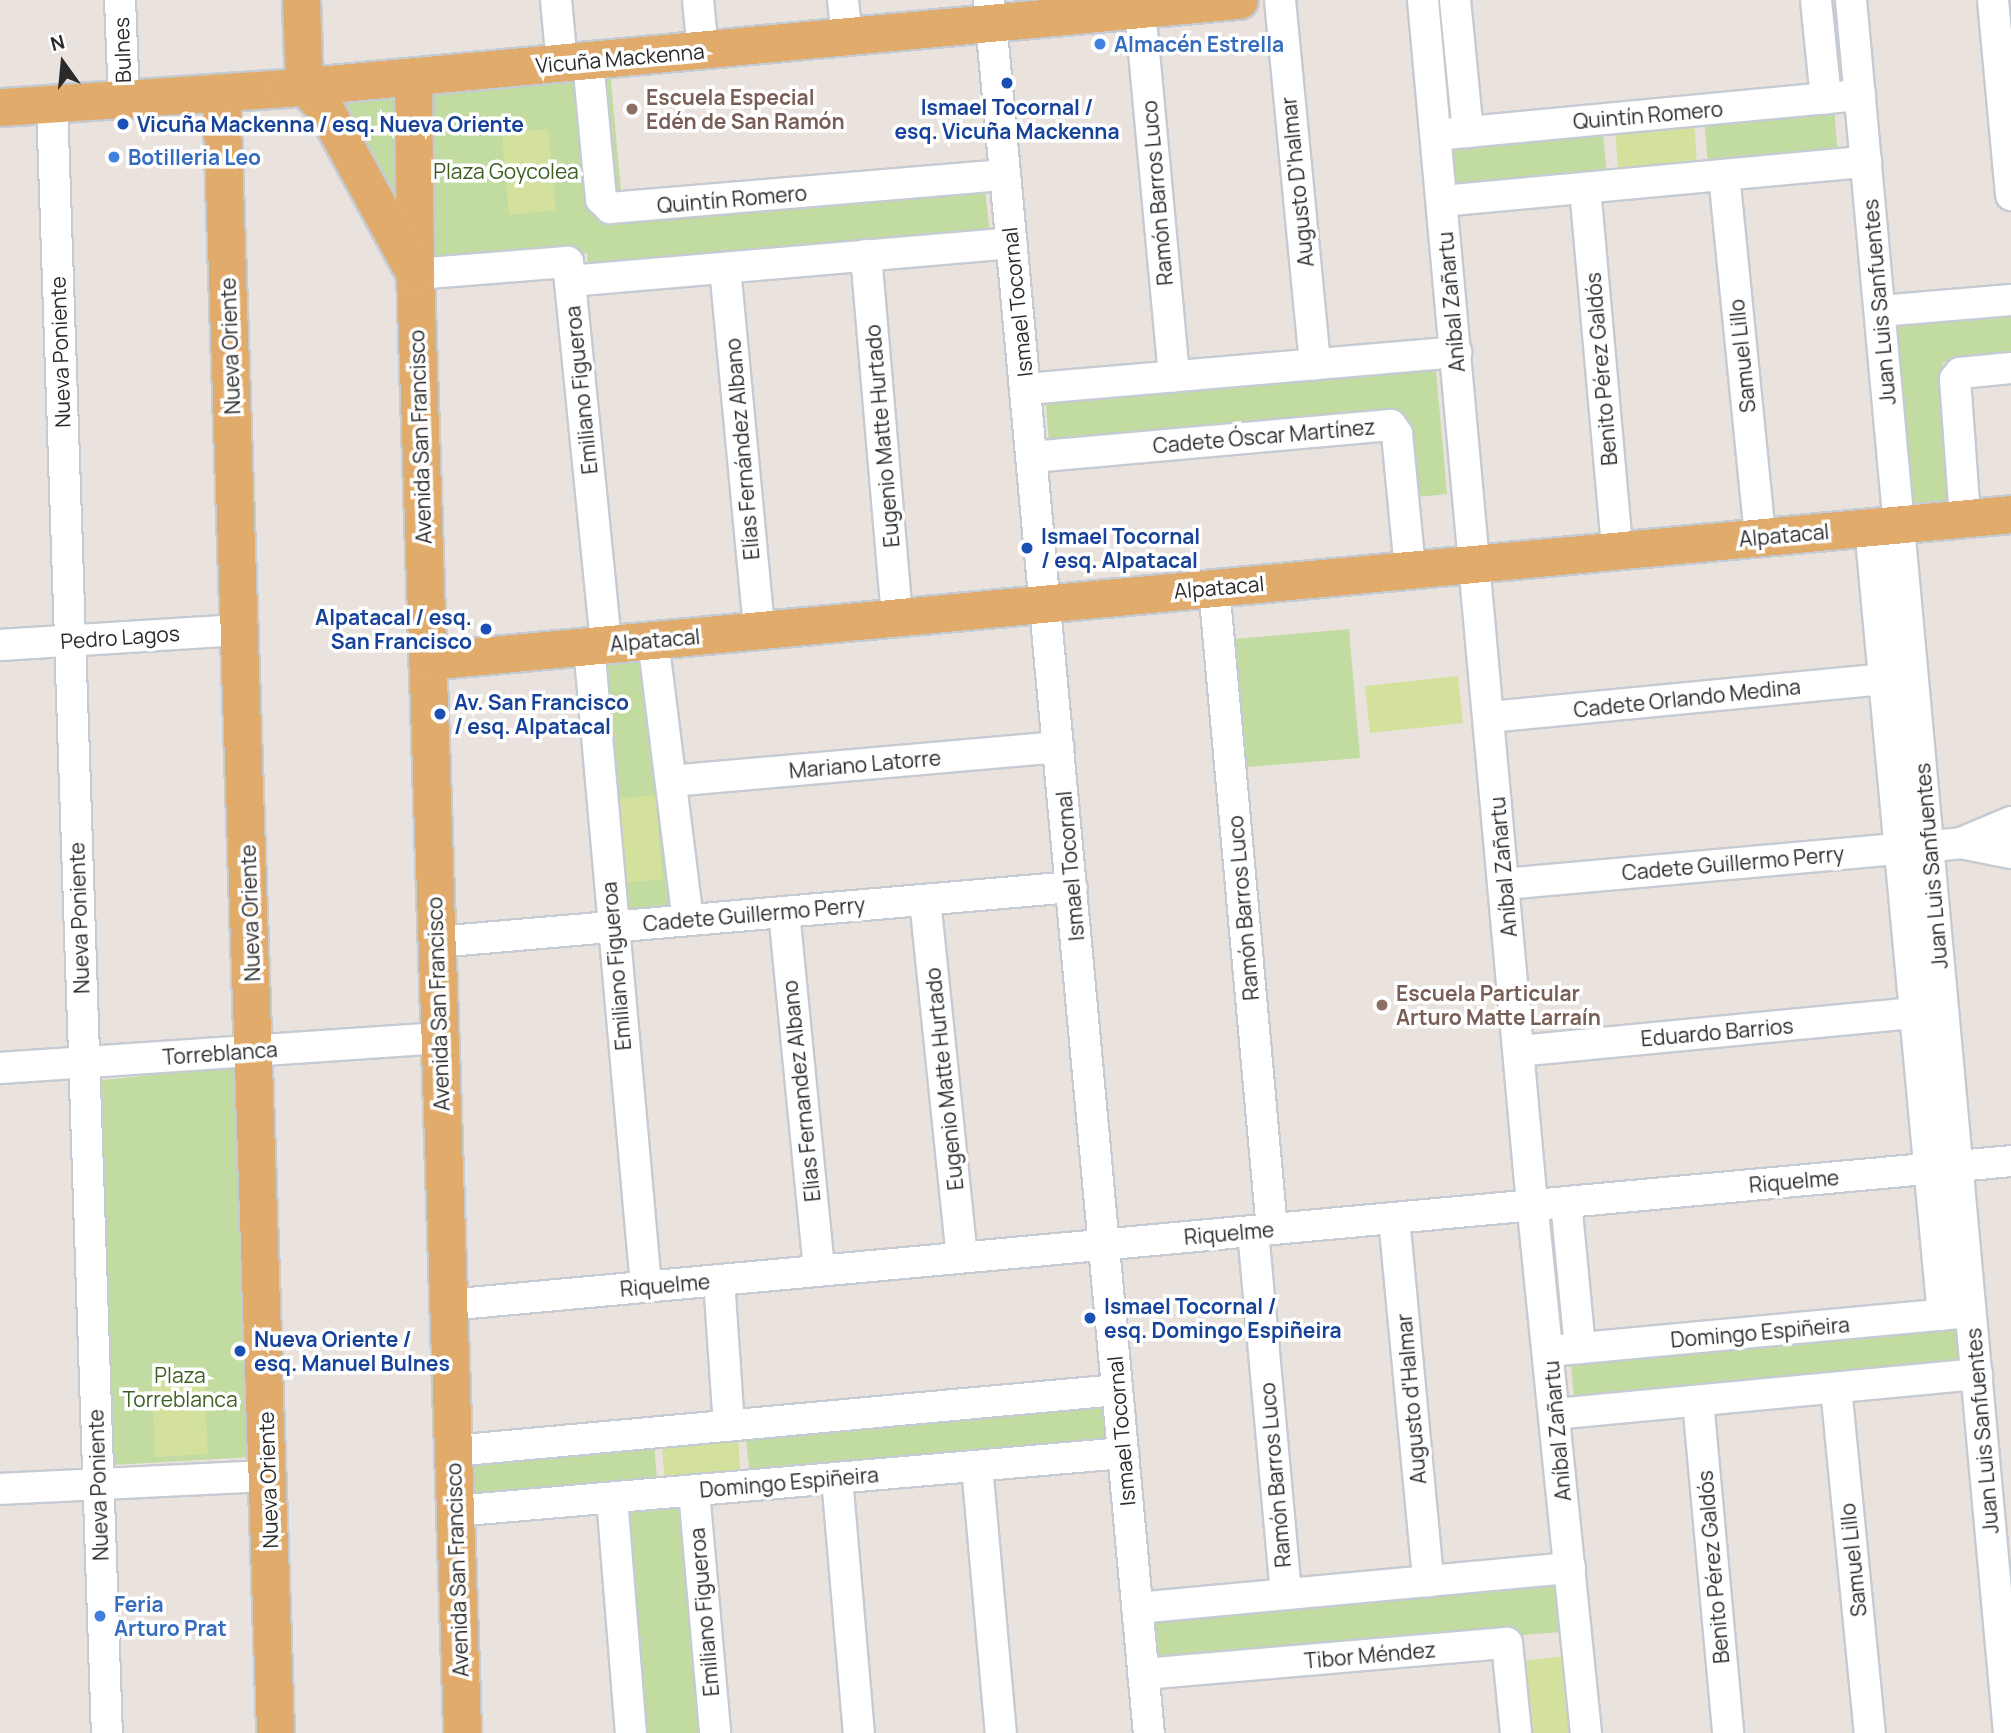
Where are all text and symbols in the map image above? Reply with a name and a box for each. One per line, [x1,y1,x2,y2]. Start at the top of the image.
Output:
street label: Bulnes [108,17,136,83]
north arrow [28,28,98,98]
text: N [48,28,68,57]
place label: Almacén Estrella [1114,31,1284,57]
marker: Almacén Estrella [1092,36,1108,52]
street label: Vicuña Mackenna [535,38,705,78]
marker: Ismael Tocornal / esq. Vicuña Mackenna [999,75,1015,91]
place label: Escuela Especial Edén de San Ramón [646,84,845,134]
place label: Ismael Tocornal / esq. Vicuña Mackenna [894,94,1120,144]
street label: Augusto D'halmar [1276,96,1318,268]
street label: Quintín Romero [1572,96,1724,134]
street label: Ramón Barros Luco [1136,99,1178,287]
marker: Escuela Especial Edén de San Ramón [624,101,640,117]
place label: Vicuña Mackenna / esq. Nueva Oriente [137,111,524,137]
marker: Vicuña Mackenna / esq. Nueva Oriente [115,116,131,132]
place label: Botilleria Leo [128,144,261,170]
marker: Botilleria Leo [106,149,122,165]
park label: Plaza Goycolea [433,158,579,184]
street label: Quintín Romero [656,180,808,218]
street label: Juan Luis Sanfuentes [1857,198,1901,406]
street label: Ismael Tocornal [997,226,1037,378]
street label: Aníbal Zañartu [1432,231,1470,373]
street label: Benito Pérez Galdós [1580,271,1622,467]
street label: Nueva Poniente [45,276,75,428]
street label: Nueva Oriente [215,277,245,415]
street label: Samuel Lillo [1724,298,1760,414]
street label: Emiliano Figueroa [560,305,602,475]
street label: Eugenio Matte Hurtado [860,324,904,548]
street label: Avenida San Francisco [404,329,436,545]
street label: Elías Fernández Albano [720,337,764,561]
street label: Cadete Óscar Martínez [1152,414,1376,458]
street label: Alpatacal [1738,519,1830,551]
place label: Ismael Tocornal / esq. Alpatacal [1041,523,1200,573]
marker: Ismael Tocornal / esq. Alpatacal [1019,540,1035,556]
street label: Alpatacal [1173,571,1265,603]
place label: Alpatacal / esq. San Francisco [315,604,472,654]
street label: Pedro Lagos [60,620,180,654]
marker: Alpatacal / esq. San Francisco [478,621,494,637]
street label: Alpatacal [609,624,701,656]
street label: Cadete Orlando Medina [1572,674,1802,722]
place label: Av. San Francisco / esq. Alpatacal [454,689,629,739]
marker: Av. San Francisco / esq. Alpatacal [432,706,448,722]
street label: Mariano Latorre [788,745,942,783]
street label: Juan Luis Sanfuentes [1909,762,1953,970]
street label: Ismael Tocornal [1051,790,1089,942]
street label: Aníbal Zañartu [1484,796,1522,938]
street label: Ramón Barros Luco [1222,814,1264,1002]
street label: Cadete Guillermo Perry [1621,841,1845,885]
street label: Nueva Poniente [64,842,94,994]
street label: Nueva Oriente [235,844,265,982]
street label: Emiliano Figueroa [596,881,636,1051]
street label: Cadete Guillermo Perry [642,892,866,936]
street label: Avenida San Francisco [422,896,454,1112]
street label: Eugenio Matte Hurtado [920,967,968,1191]
street label: Elias Fernandez Albano [777,979,825,1203]
place label: Escuela Particular Arturo Matte Larraín [1396,980,1601,1030]
marker: Escuela Particular Arturo Matte Larraín [1374,997,1390,1013]
street label: Eduardo Barrios [1640,1013,1794,1051]
street label: Torreblanca [162,1036,278,1070]
street label: Riquelme [1748,1165,1840,1197]
street label: Riquelme [1183,1217,1275,1249]
street label: Riquelme [619,1269,711,1301]
place label: Ismael Tocornal / esq. Domingo Espiñeira [1104,1293,1342,1343]
marker: Ismael Tocornal / esq. Domingo Espiñeira [1082,1310,1098,1326]
street label: Domingo Espiñeira [1669,1312,1851,1352]
street label: Augusto d'Halmar [1391,1313,1431,1485]
place label: Nueva Oriente / esq. Manuel Bulnes [254,1326,450,1376]
street label: Juan Luis Sanfuentes [1960,1327,2004,1535]
marker: Nueva Oriente / esq. Manuel Bulnes [232,1343,248,1359]
street label: Ismael Tocornal [1102,1355,1140,1507]
street label: Aníbal Zañartu [1538,1360,1576,1502]
park label: Plaza Torreblanca [122,1362,238,1412]
street label: Ramón Barros Luco [1254,1381,1296,1569]
street label: Nueva Poniente [83,1409,113,1561]
street label: Nueva Oriente [253,1411,283,1549]
street label: Avenida San Francisco [441,1462,473,1678]
street label: Domingo Espiñeira [698,1462,880,1502]
street label: Benito Pérez Galdós [1692,1469,1734,1665]
street label: Samuel Lillo [1835,1502,1871,1618]
street label: Emiliano Figueroa [684,1527,724,1697]
place label: Feria Arturo Prat [114,1591,227,1641]
marker: Feria Arturo Prat [92,1608,108,1624]
street label: Tibor Méndez [1303,1637,1437,1673]

